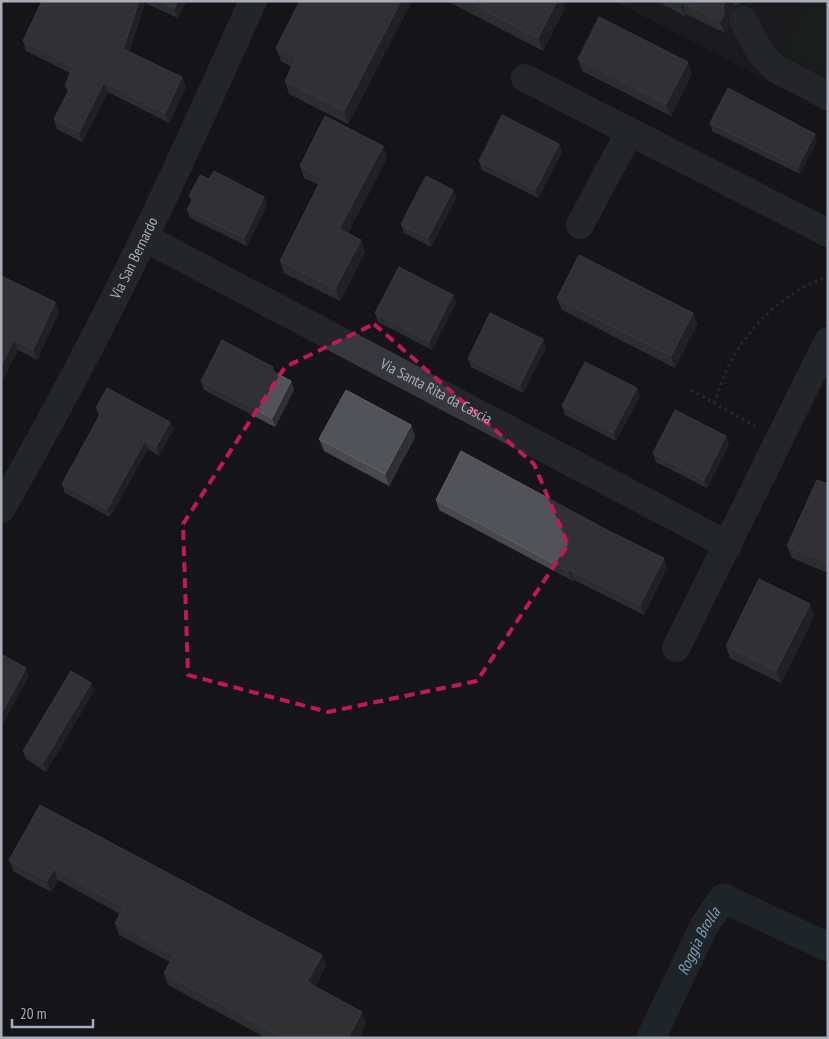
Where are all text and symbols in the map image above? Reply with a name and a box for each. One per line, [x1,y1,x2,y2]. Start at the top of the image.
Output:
street label: Via San Bernardo [105,214,162,303]
street label: Via Santa Rita da Cascia [376,353,495,428]
water label: Roggia Brolla [672,902,725,978]
scale bar [12,996,94,1028]
text: 20 m [20,1004,46,1023]

